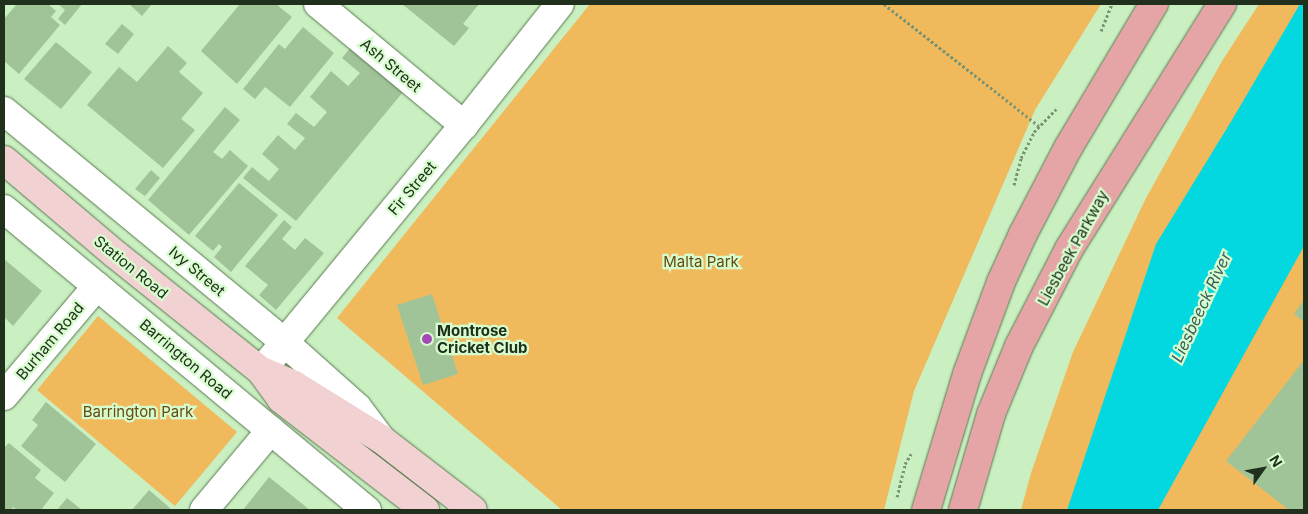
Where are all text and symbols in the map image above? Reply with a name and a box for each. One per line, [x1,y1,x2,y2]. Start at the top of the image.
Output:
street label: Ash Street [357,34,425,96]
street label: Fir Street [384,157,440,219]
street label: Liesbeek Parkway [1034,187,1112,309]
street label: Station Road [90,232,172,302]
street label: Ivy Street [165,242,229,300]
water label: Liesbeeck River [1167,249,1235,365]
park label: Malta Park [663,253,739,271]
street label: Burham Road [12,299,88,383]
street label: Barrington Road [136,315,236,403]
place label: Montrose Cricket Club [437,321,528,356]
marker: Montrose Cricket Club [421,333,433,345]
park label: Barrington Park [83,403,193,421]
north arrow [1238,444,1288,494]
text: N [1266,452,1286,470]

